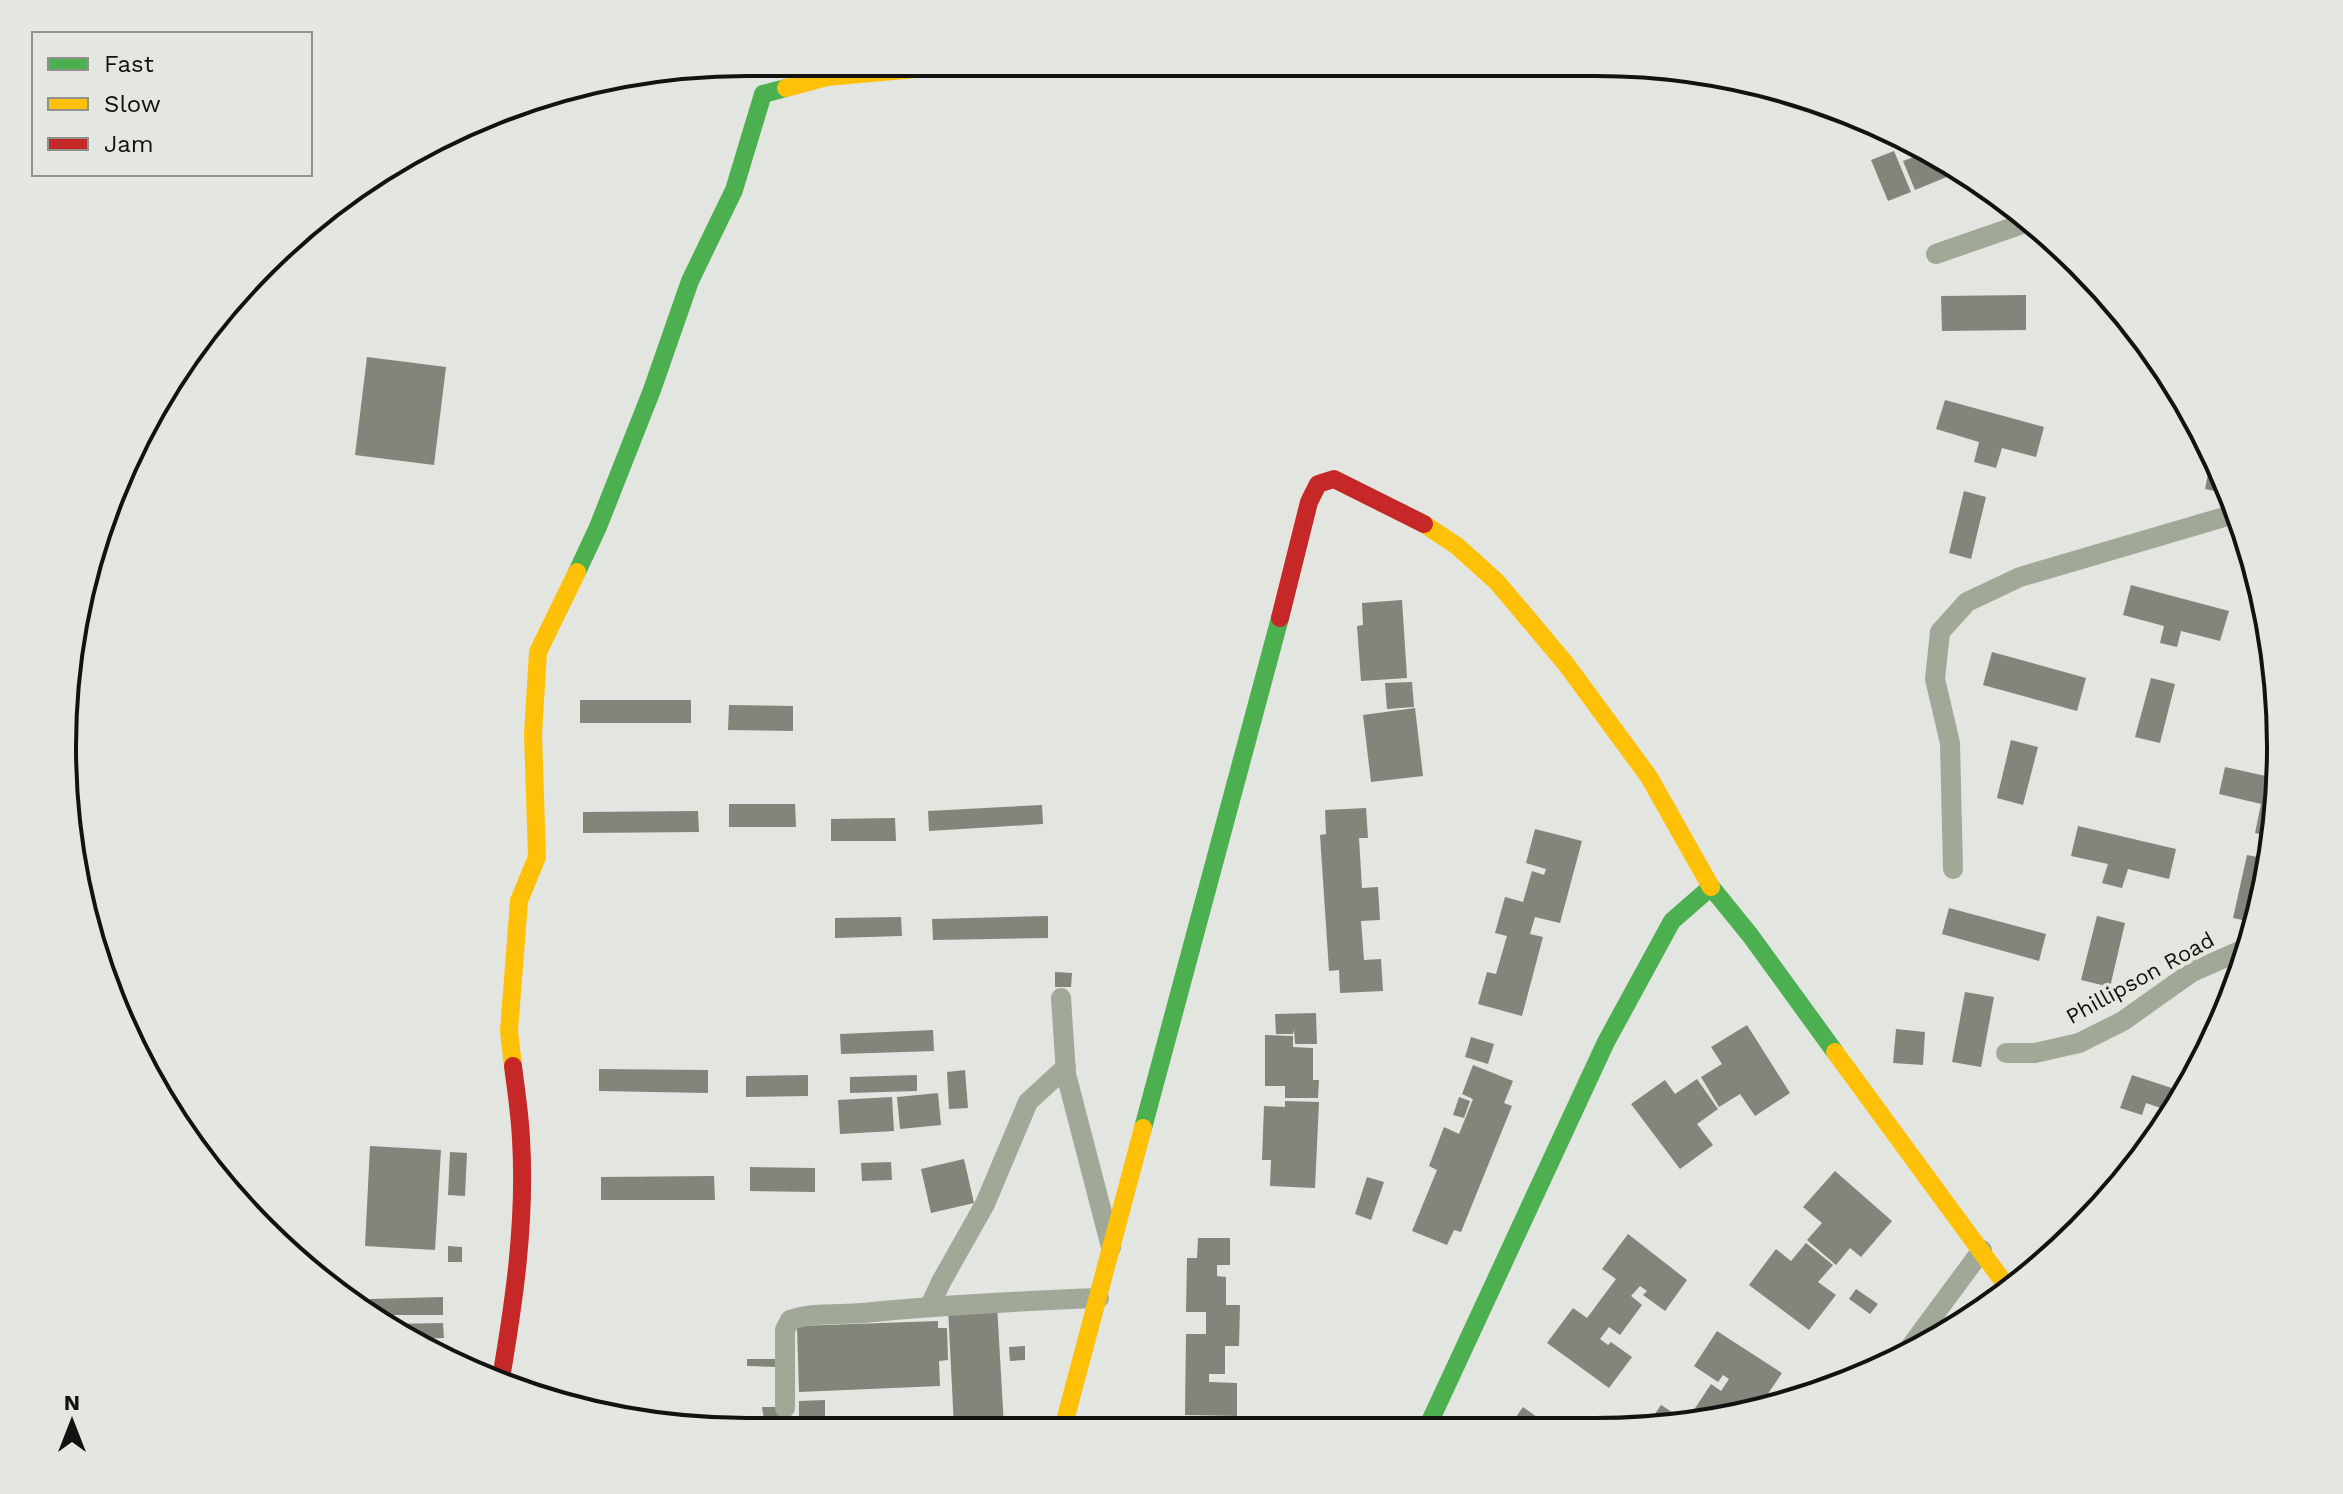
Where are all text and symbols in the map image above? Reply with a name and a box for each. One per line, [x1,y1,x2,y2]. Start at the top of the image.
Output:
legend [32,32,312,176]
text: Fast [104,50,154,78]
text: Slow [104,90,161,118]
text: Jam [104,130,154,158]
street label: Phillipson Road [2062,927,2218,1029]
north arrow [32,1382,112,1462]
text: N [64,1390,80,1415]

